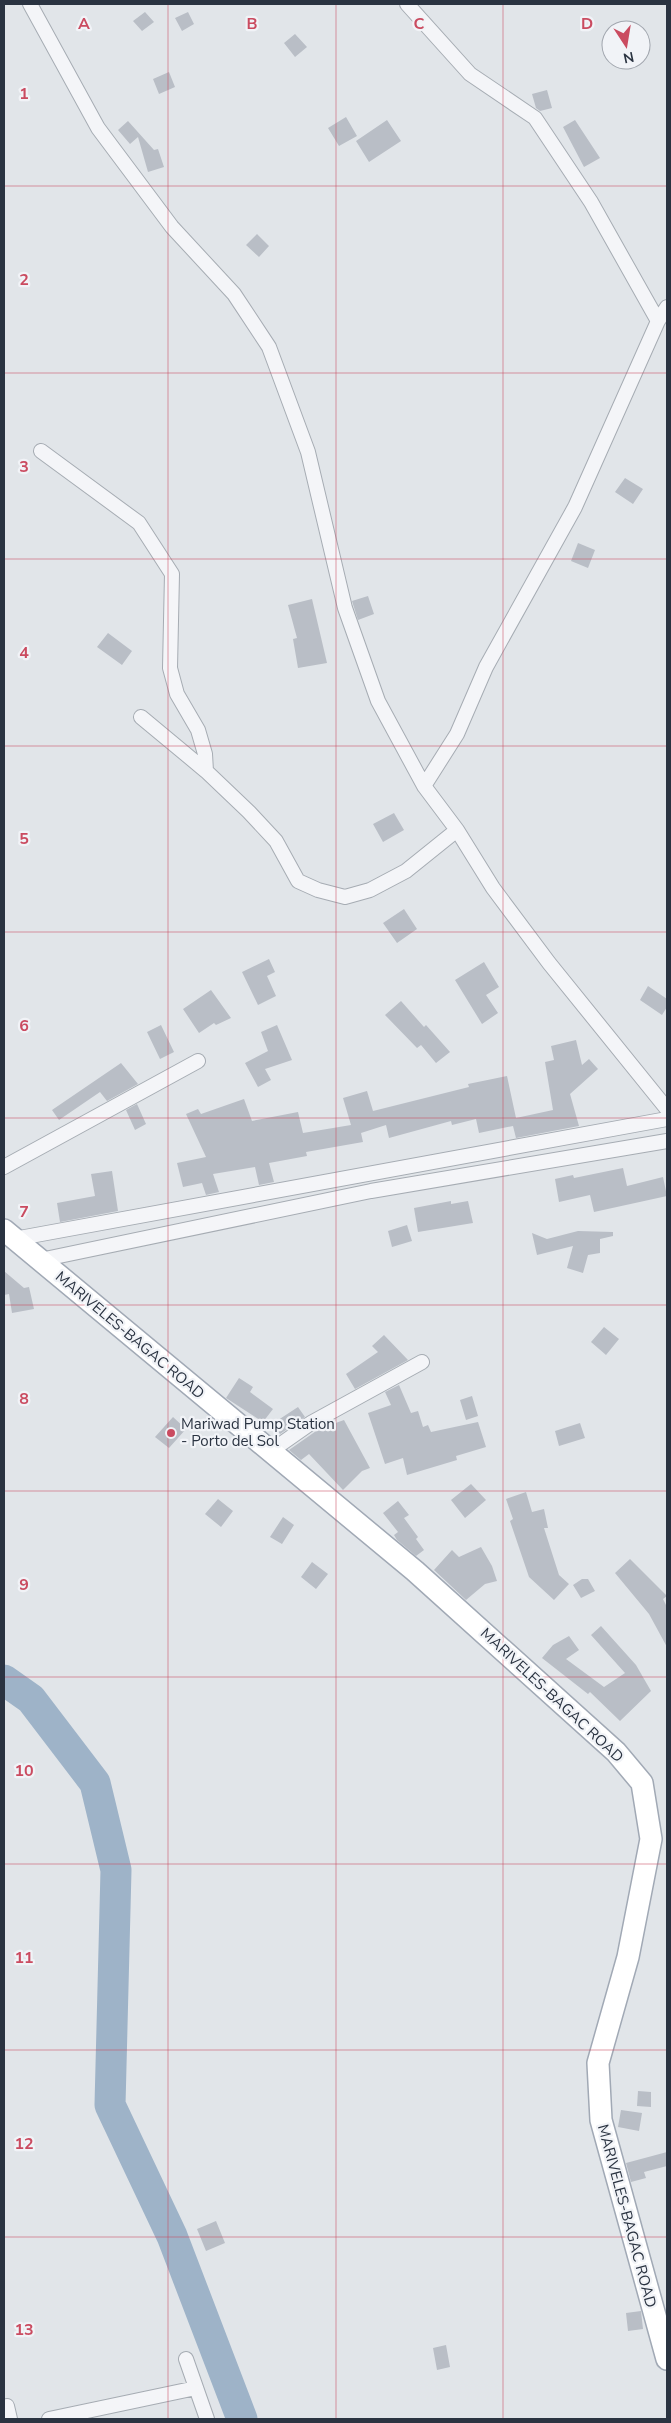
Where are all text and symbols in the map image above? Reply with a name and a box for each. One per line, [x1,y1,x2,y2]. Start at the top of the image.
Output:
text: A [78,13,90,35]
text: B [246,13,258,35]
text: C [414,13,425,35]
text: D [581,13,593,35]
north arrow [601,20,651,70]
text: N [621,47,636,68]
text: 1 [19,83,29,105]
text: 2 [19,269,29,291]
text: 3 [19,456,29,478]
text: 4 [19,642,29,664]
text: 5 [19,828,29,850]
text: 6 [19,1015,29,1037]
text: 7 [19,1201,29,1223]
street label: MARIVELES-BAGAC ROAD [51,1267,209,1403]
text: 8 [19,1388,29,1410]
place label: Mariwad Pump Station - Porto del Sol [181,1414,335,1451]
marker: Mariwad Pump Station - Porto del Sol [165,1427,177,1439]
text: 9 [19,1574,29,1596]
street label: MARIVELES-BAGAC ROAD [476,1623,628,1767]
text: 10 [14,1760,34,1782]
text: 11 [14,1947,34,1969]
street label: MARIVELES-BAGAC ROAD [593,2122,661,2310]
text: 12 [14,2133,34,2155]
text: 13 [14,2319,34,2341]

